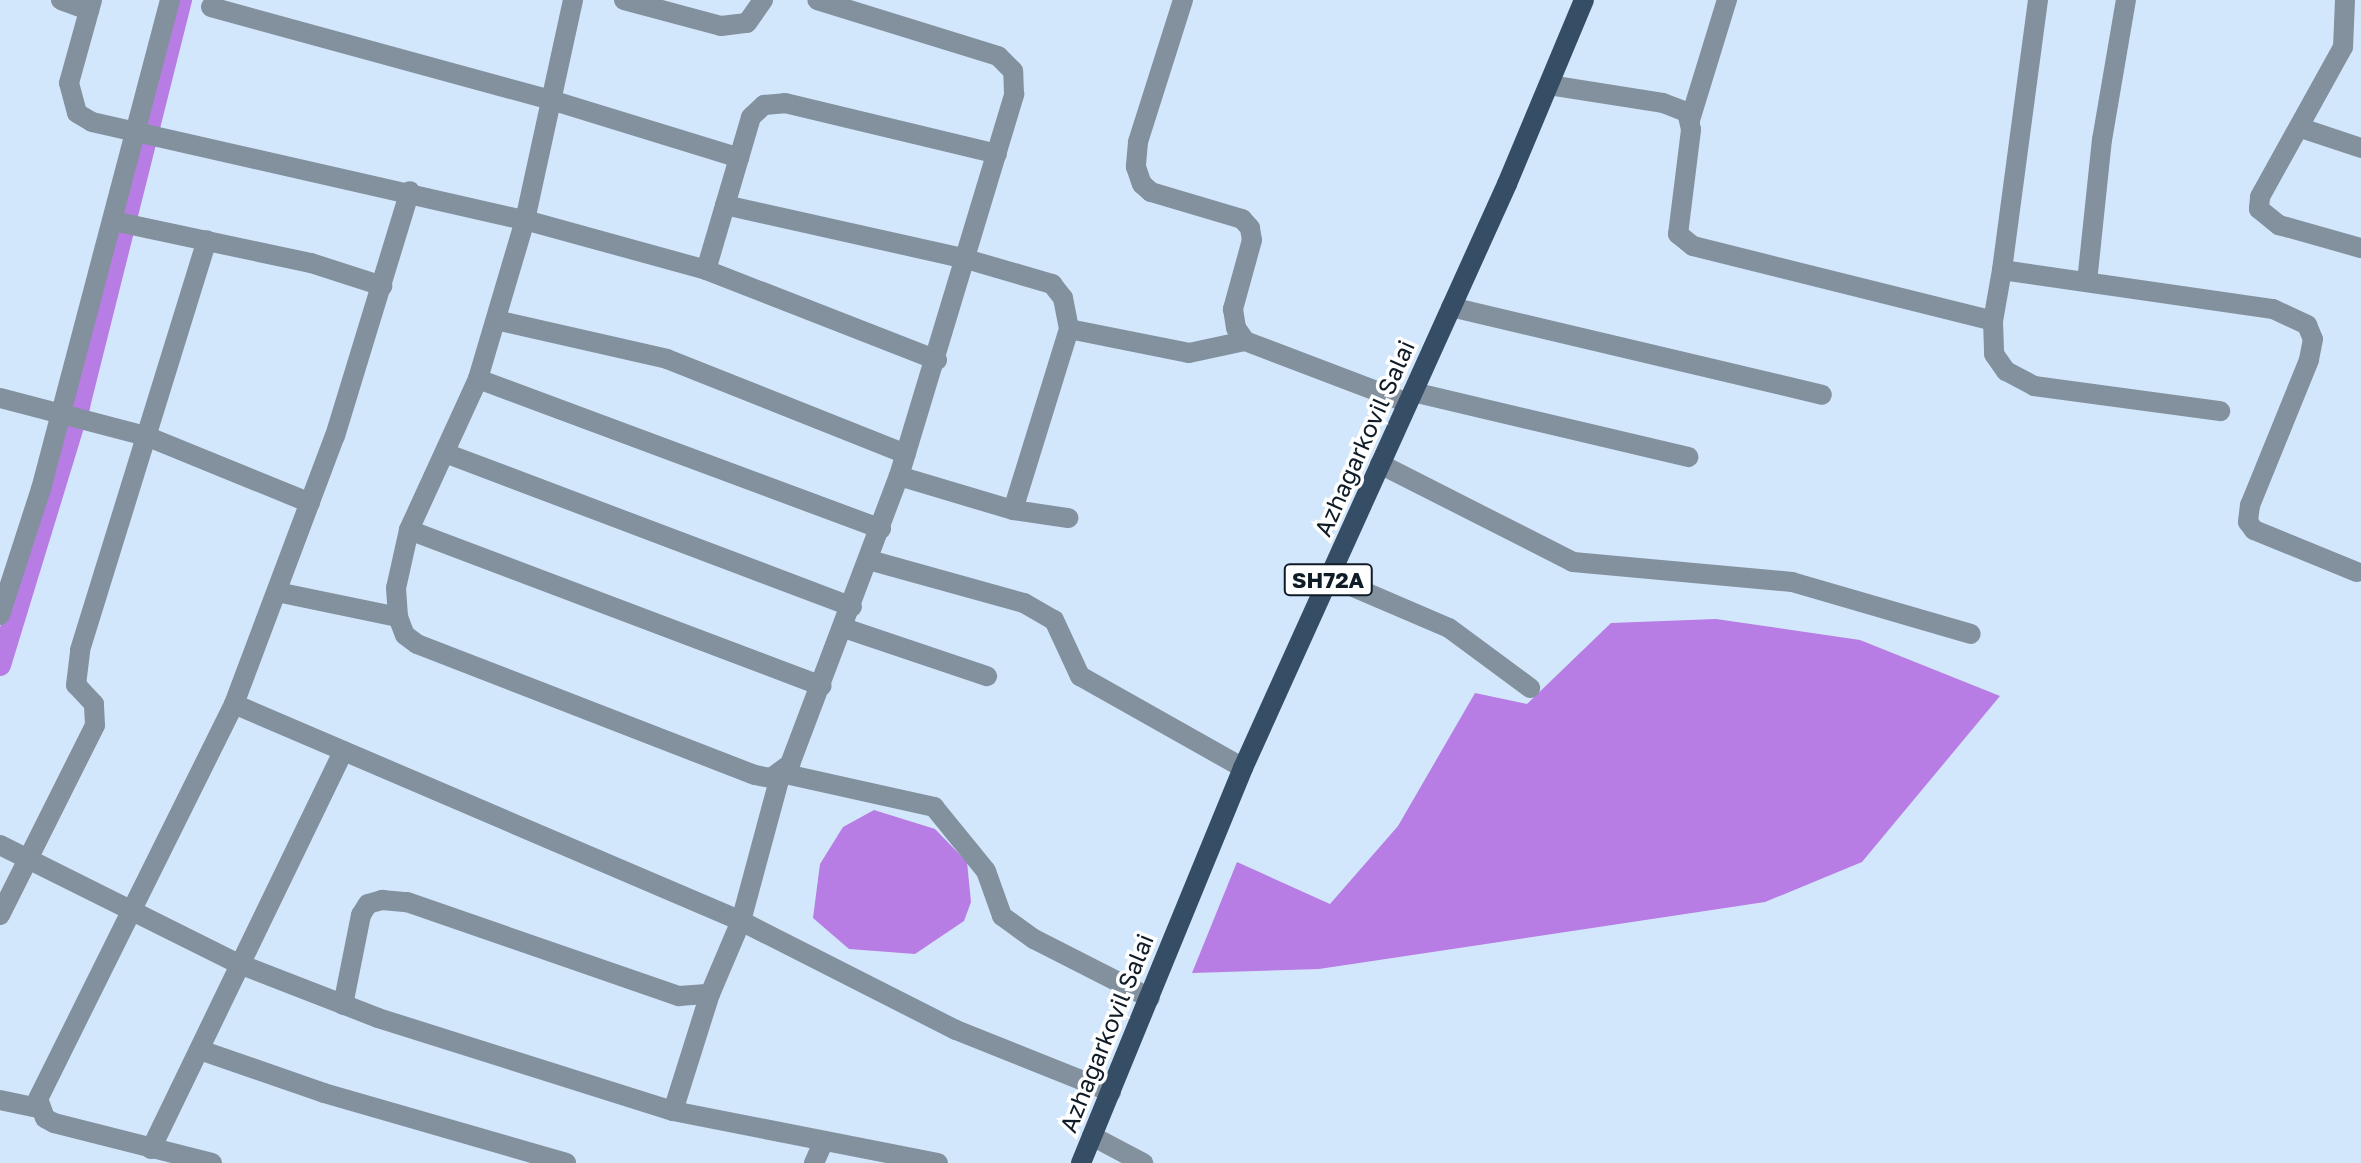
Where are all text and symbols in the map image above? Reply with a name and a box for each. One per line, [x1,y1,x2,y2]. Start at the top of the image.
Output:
street label: Azhagarkovil Salai [1308,335,1420,541]
road number: SH72A [1282,562,1374,598]
street label: Azhagarkovil Salai [1053,929,1159,1137]

